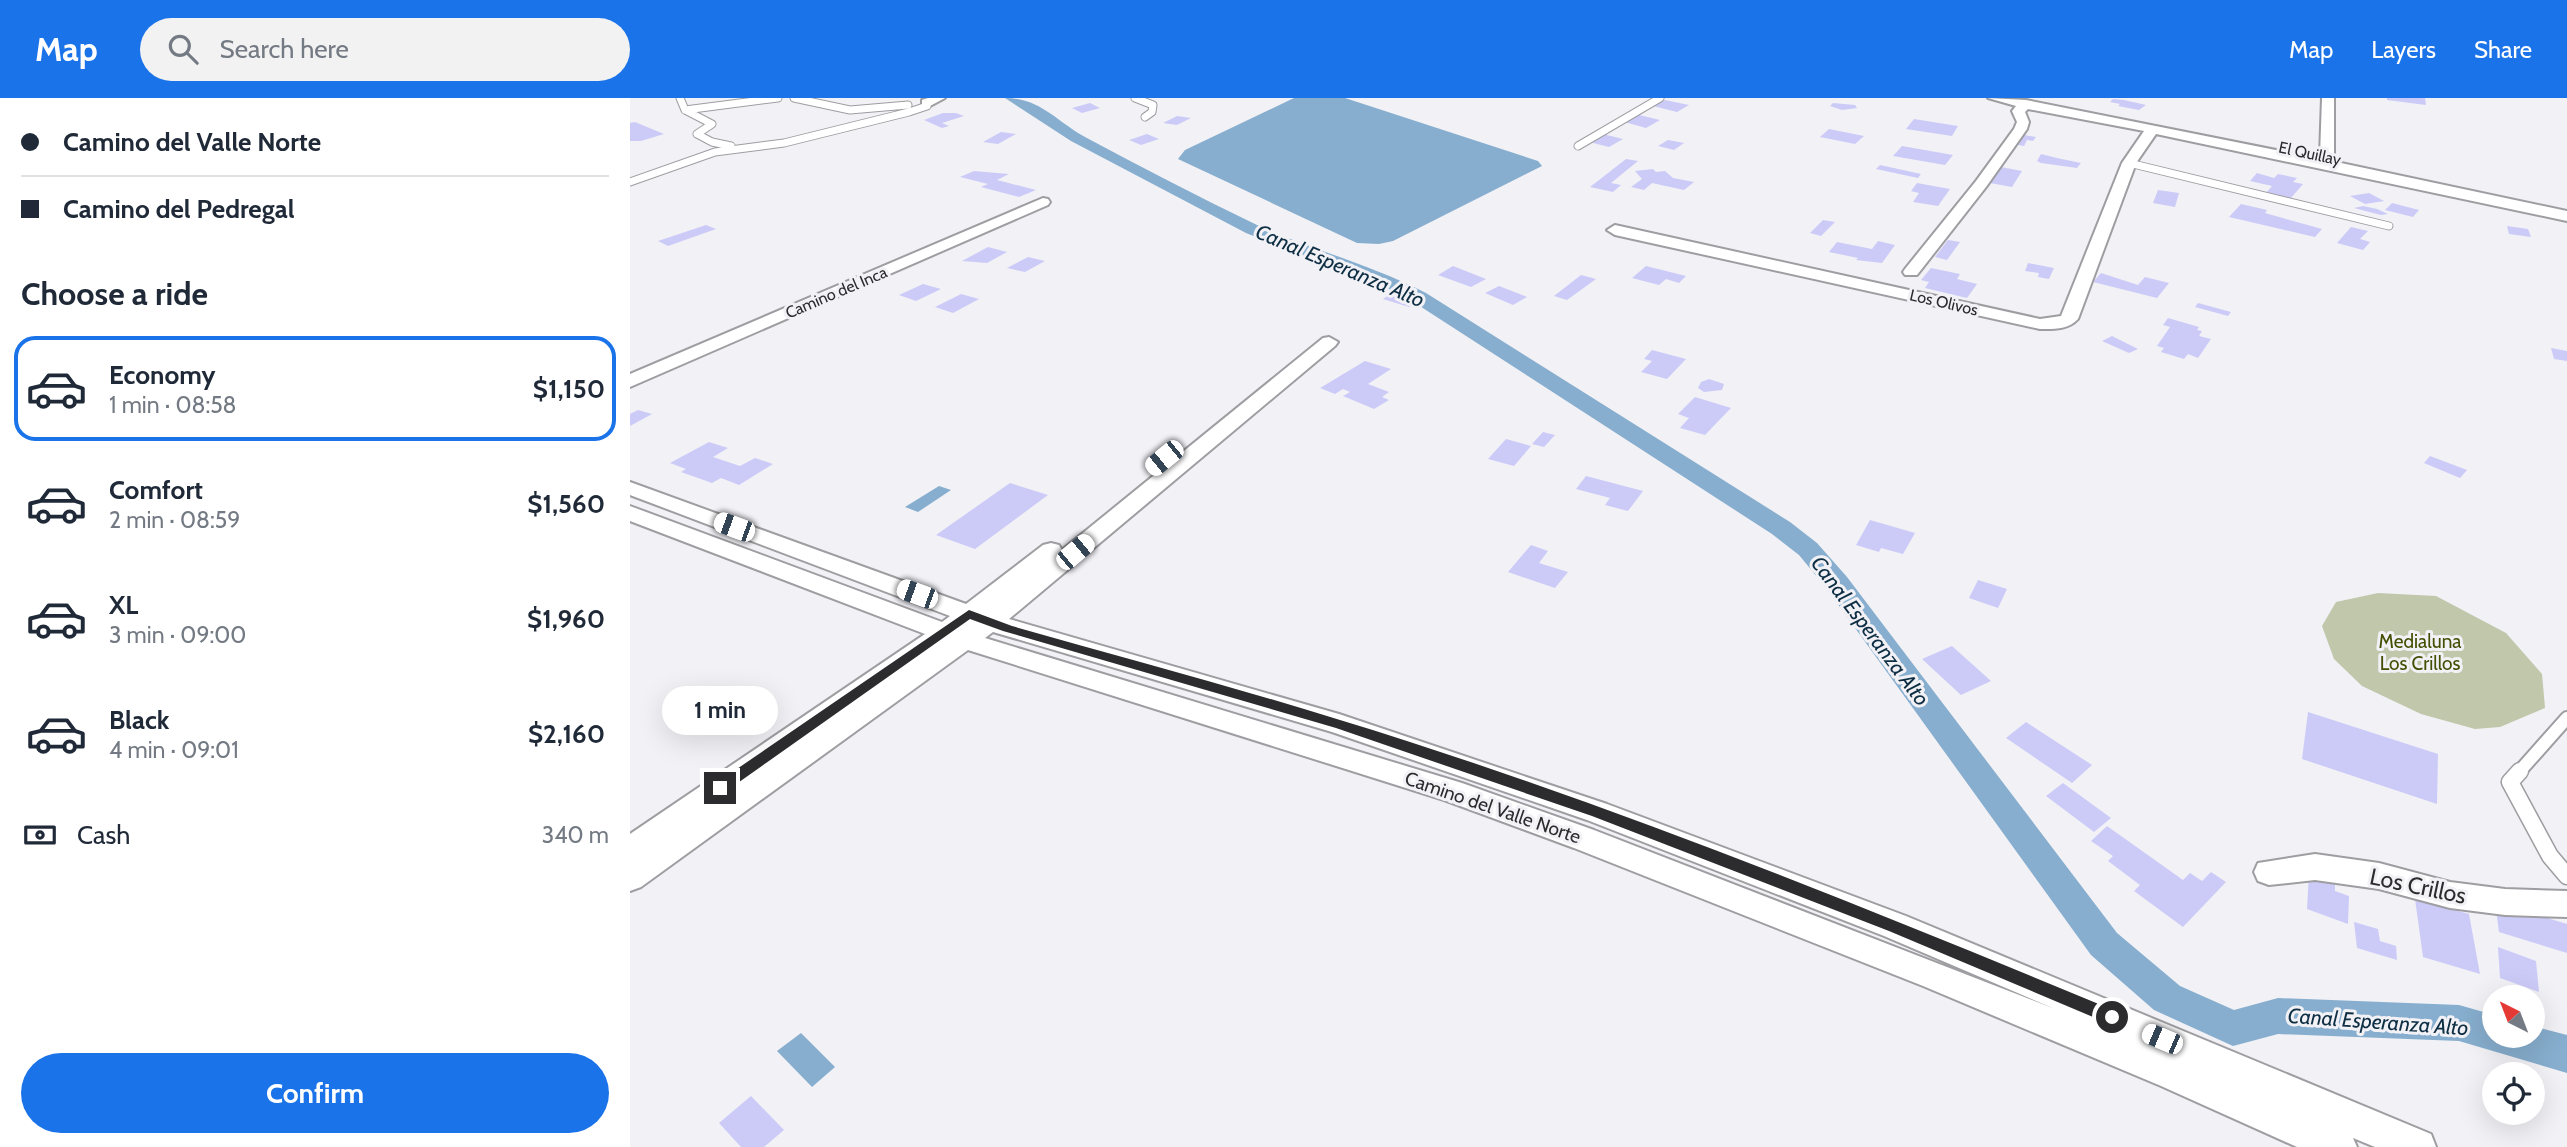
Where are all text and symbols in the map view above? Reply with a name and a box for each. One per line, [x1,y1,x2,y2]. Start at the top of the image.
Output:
search box [140,18,630,81]
text: Map [35,29,98,69]
icon: search [164,30,202,68]
text: Search here [220,33,349,65]
text: Map [2289,35,2333,64]
text: Layers [2371,35,2436,64]
text: Share [2474,35,2532,64]
text: Camino del Valle Norte [63,126,321,158]
street label: El Quillay [2277,138,2343,169]
text: Camino del Pedregal [63,193,295,225]
water label: Canal Esperanza Alto [1252,219,1428,312]
street label: Camino del Inca [783,262,890,322]
text: Choose a ride [21,274,208,313]
street label: Los Olivos [1908,285,1980,320]
icon: car [25,357,88,420]
text: Economy [109,359,215,391]
text: $1,150 [533,373,605,405]
text: 1 min · 08:58 [109,391,237,419]
car [1142,437,1187,479]
icon: car [25,472,88,535]
text: Comfort [109,474,203,506]
text: $1,560 [527,488,605,520]
text: 2 min · 08:59 [109,506,240,534]
car [711,510,758,544]
car [1053,530,1098,574]
water label: Canal Esperanza Alto [1806,551,1935,710]
car [894,577,941,611]
icon: car [25,587,88,650]
text: XL [109,589,138,621]
text: $1,960 [527,603,605,635]
text: 3 min · 09:00 [109,621,246,649]
park label: Medialuna Los Crillos [2379,630,2461,675]
callout: 1 min [662,686,778,736]
text: 1 min [694,696,746,724]
icon: car [25,702,88,765]
text: Black [109,704,169,736]
text: $2,160 [528,718,605,750]
text: 4 min · 09:01 [109,736,239,764]
street label: Camino del Valle Norte [1402,767,1584,848]
route end [704,772,736,804]
icon: cash [21,816,59,854]
text: Cash [77,819,130,851]
text: 340 m [542,821,609,849]
street label: Los Crillos [2367,862,2469,910]
north arrow [2482,985,2544,1048]
map controls [2482,985,2545,1125]
route start [2096,1001,2128,1033]
water label: Canal Esperanza Alto [2287,1003,2469,1040]
car [2139,1021,2186,1057]
button: Confirm [21,1053,609,1133]
button: locate [2482,1062,2545,1125]

